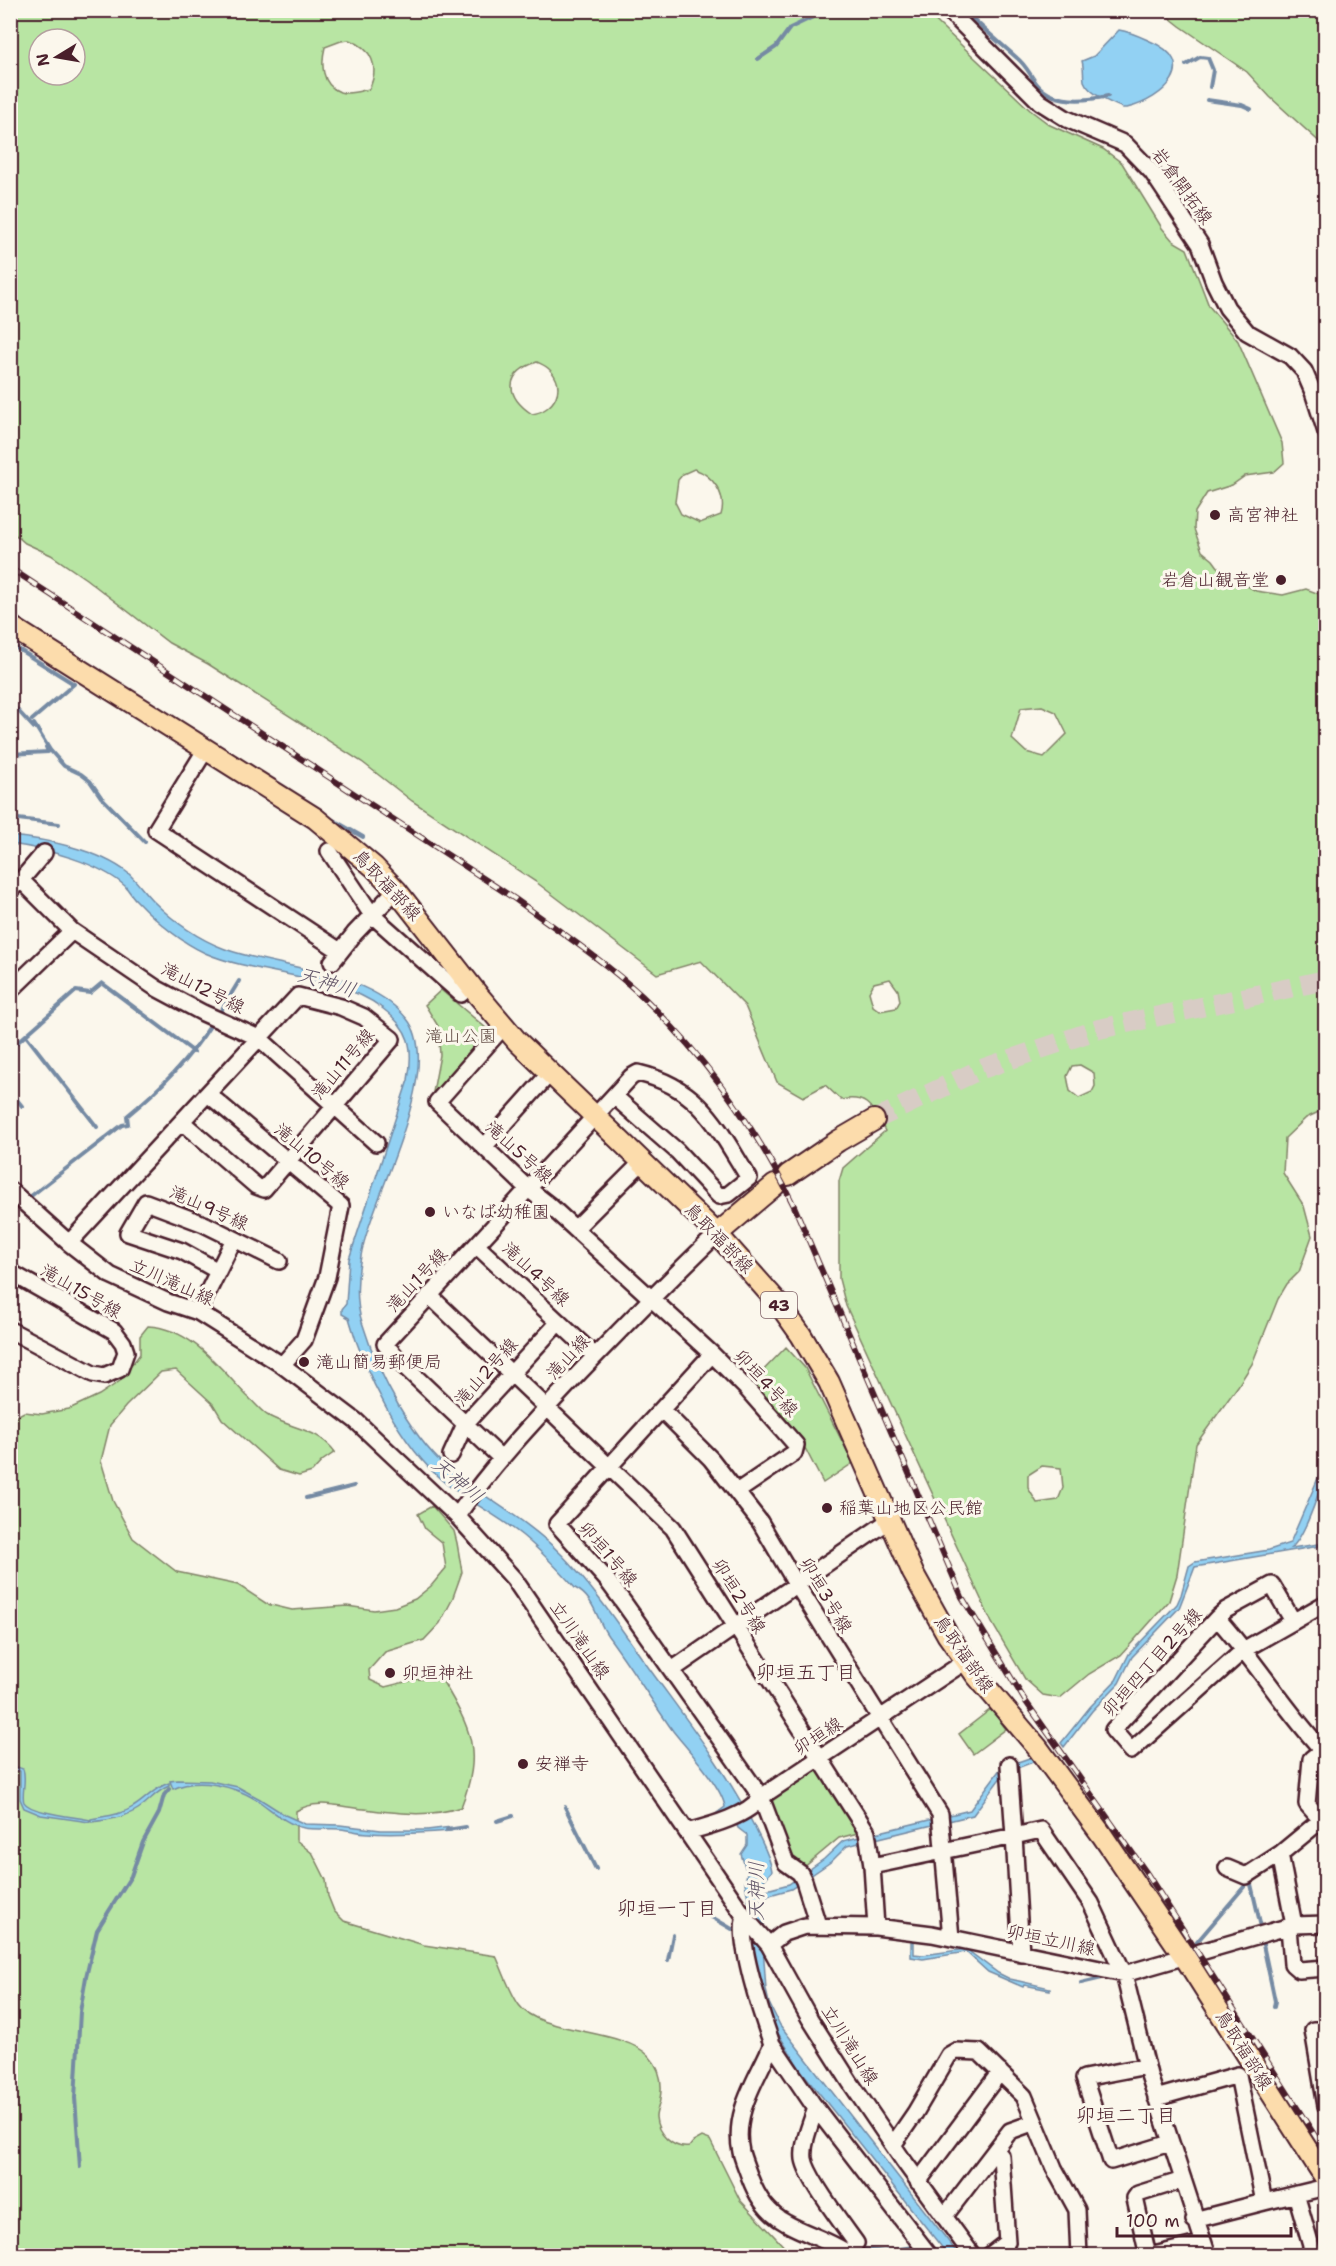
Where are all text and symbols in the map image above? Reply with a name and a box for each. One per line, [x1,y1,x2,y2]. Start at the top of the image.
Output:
north arrow [27,27,87,87]
text: N [31,52,54,68]
street label: 岩倉開拓線 [1146,143,1218,229]
place label: 高宮神社 [1227,503,1299,527]
marker: 高宮神社 [1208,508,1222,522]
place label: 岩倉山観音堂 [1161,568,1269,592]
marker: 岩倉山観音堂 [1274,573,1288,587]
street label: 鳥取福部線 [348,844,426,926]
street label: 滝山12号線 [157,957,249,1019]
water label: 天神川 [295,961,359,1003]
street label: 滝山11号線 [306,1023,380,1105]
park label: 滝山公園 [425,1024,497,1048]
street label: 滝山5号線 [480,1115,558,1189]
street label: 滝山10号線 [269,1117,355,1195]
street label: 滝山9号線 [165,1180,253,1236]
street label: 鳥取福部線 [679,1197,759,1279]
place label: いなば幼稚園 [442,1200,550,1224]
marker: いなば幼稚園 [423,1205,437,1219]
street label: 滝山4号線 [497,1236,575,1312]
street label: 滝山1号線 [381,1243,453,1317]
street label: 立川滝山線 [126,1253,218,1311]
street label: 滝山15号線 [36,1258,126,1324]
road number: 43 [761,1292,797,1318]
street label: 滝山線 [541,1329,595,1385]
street label: 滝山2号線 [449,1333,523,1411]
street label: 卯垣4号線 [728,1344,804,1422]
place label: 滝山簡易郵便局 [316,1350,442,1374]
marker: 滝山簡易郵便局 [297,1355,311,1369]
water label: 天神川 [427,1451,489,1509]
place label: 稲葉山地区公民館 [839,1496,983,1520]
marker: 稲葉山地区公民館 [820,1501,834,1515]
street label: 卯垣1号線 [573,1516,643,1592]
street label: 卯垣3号線 [794,1553,858,1637]
street label: 卯垣2号線 [706,1554,772,1638]
street label: 立川滝山線 [544,1596,616,1684]
street label: 卯垣四丁目2号線 [1097,1602,1207,1722]
street label: 鳥取福部線 [928,1610,1000,1698]
district label: 卯垣五丁目 [756,1659,856,1685]
place label: 卯垣神社 [402,1661,474,1685]
marker: 卯垣神社 [383,1666,397,1680]
street label: 卯垣線 [789,1711,847,1761]
place label: 安禅寺 [535,1752,589,1776]
marker: 安禅寺 [516,1757,530,1771]
water label: 天神川 [743,1861,769,1921]
district label: 卯垣一丁目 [617,1895,717,1921]
street label: 卯垣立川線 [1004,1919,1098,1961]
street label: 立川滝山線 [816,2000,884,2090]
street label: 鳥取福部線 [1210,2005,1278,2095]
district label: 卯垣二丁目 [1076,2102,1176,2128]
scale bar [1117,2200,1291,2238]
text: 100 m [1126,2209,1180,2233]

